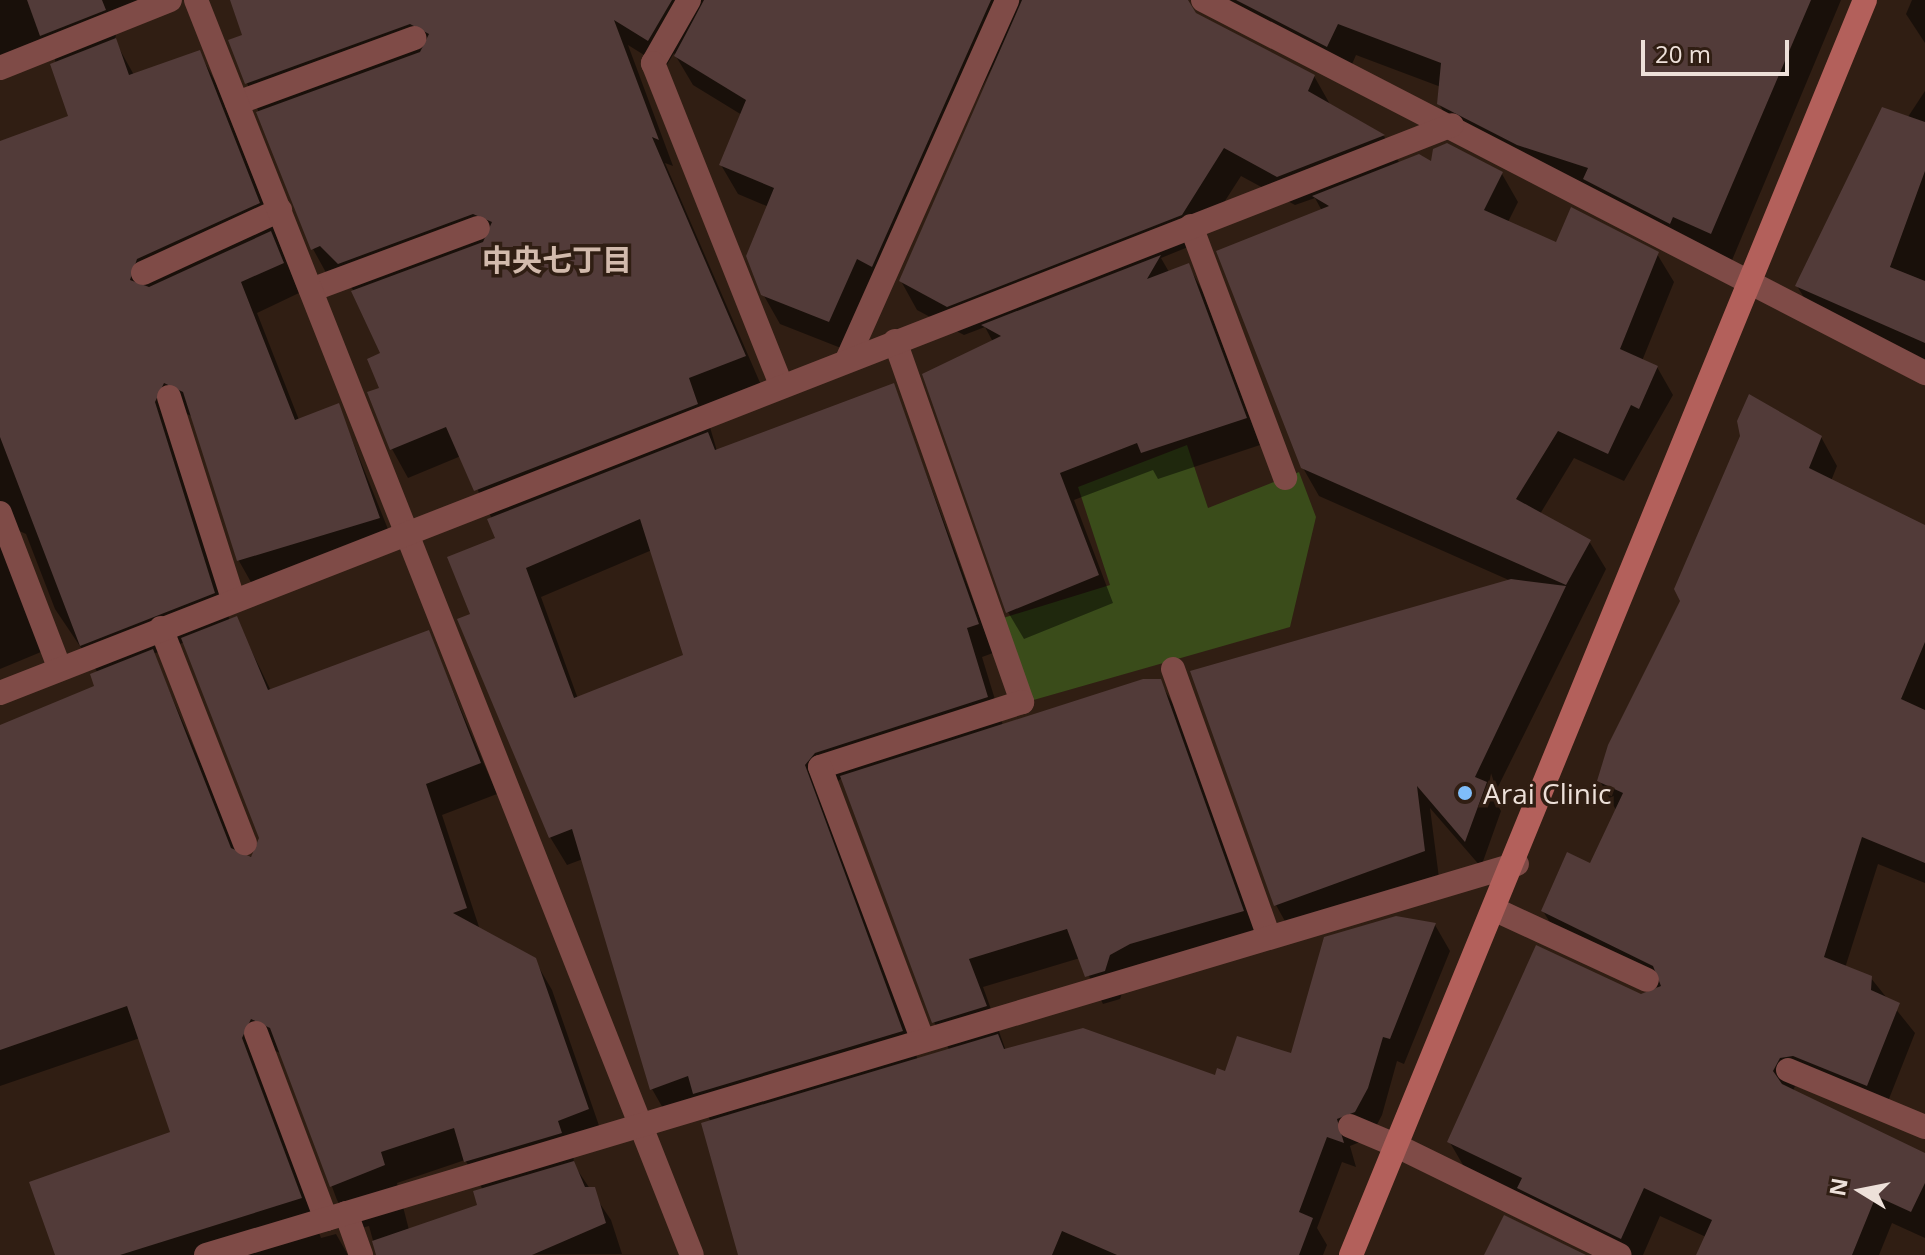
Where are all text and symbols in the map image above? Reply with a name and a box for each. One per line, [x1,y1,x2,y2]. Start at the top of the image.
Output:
scale bar [1645,24,1793,74]
text: 20 m [1655,37,1711,70]
district label: 中央七丁目 [482,242,632,278]
place label: Arai Clinic [1483,776,1611,810]
marker: Arai Clinic [1454,782,1476,804]
north arrow [1821,1151,1901,1231]
text: N [1821,1175,1854,1198]

